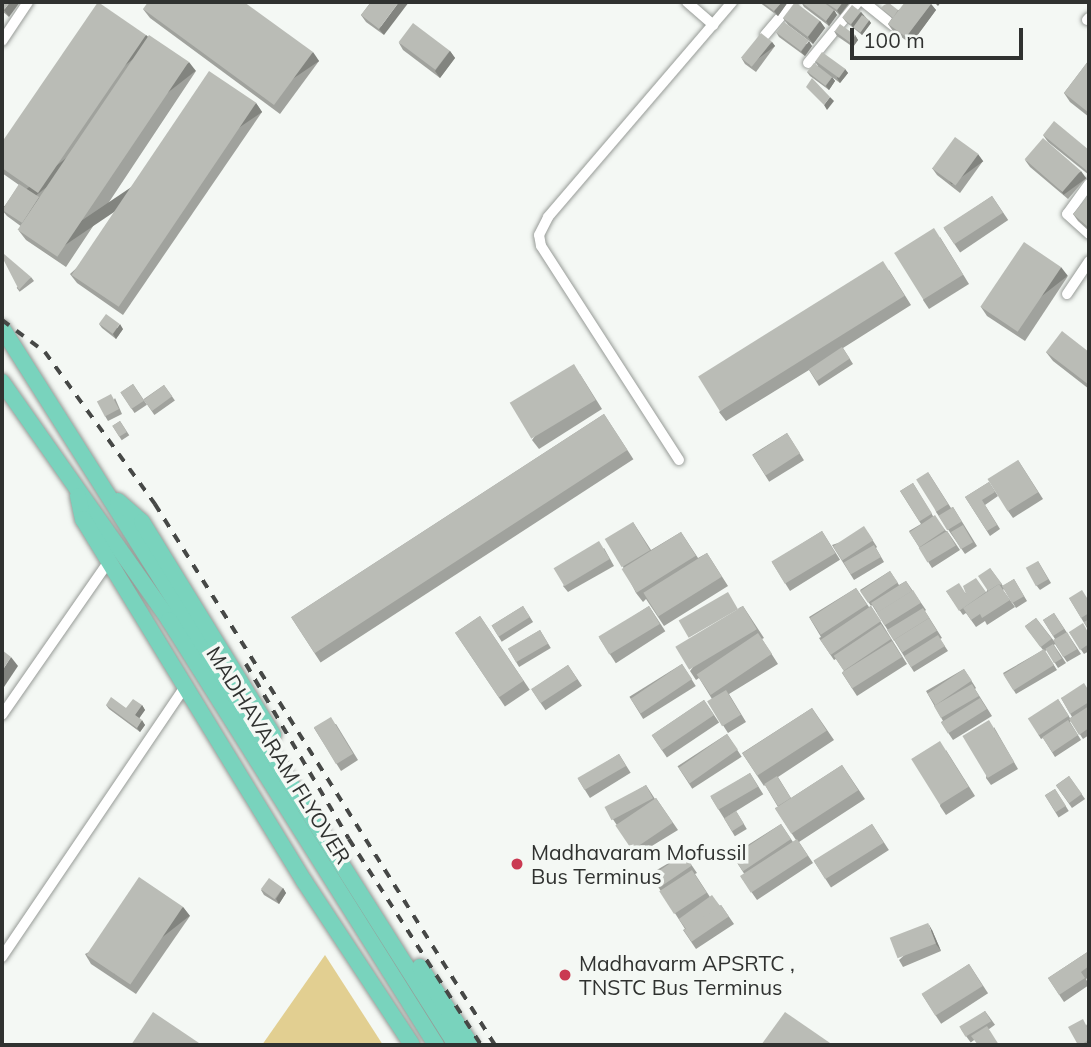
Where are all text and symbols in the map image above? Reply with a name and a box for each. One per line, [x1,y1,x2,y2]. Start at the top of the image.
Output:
scale bar [853,14,1026,58]
text: 100 m [863,27,925,53]
street label: MADHAVARAM FLYOVER [202,642,356,868]
place label: Madhavaram Mofussil Bus Terminus [531,839,747,889]
marker: Madhavaram Mofussil Bus Terminus [509,856,525,872]
place label: Madhavarm APSRTC , TNSTC Bus Terminus [579,950,795,1000]
marker: Madhavarm APSRTC , TNSTC Bus Terminus [557,967,573,983]

